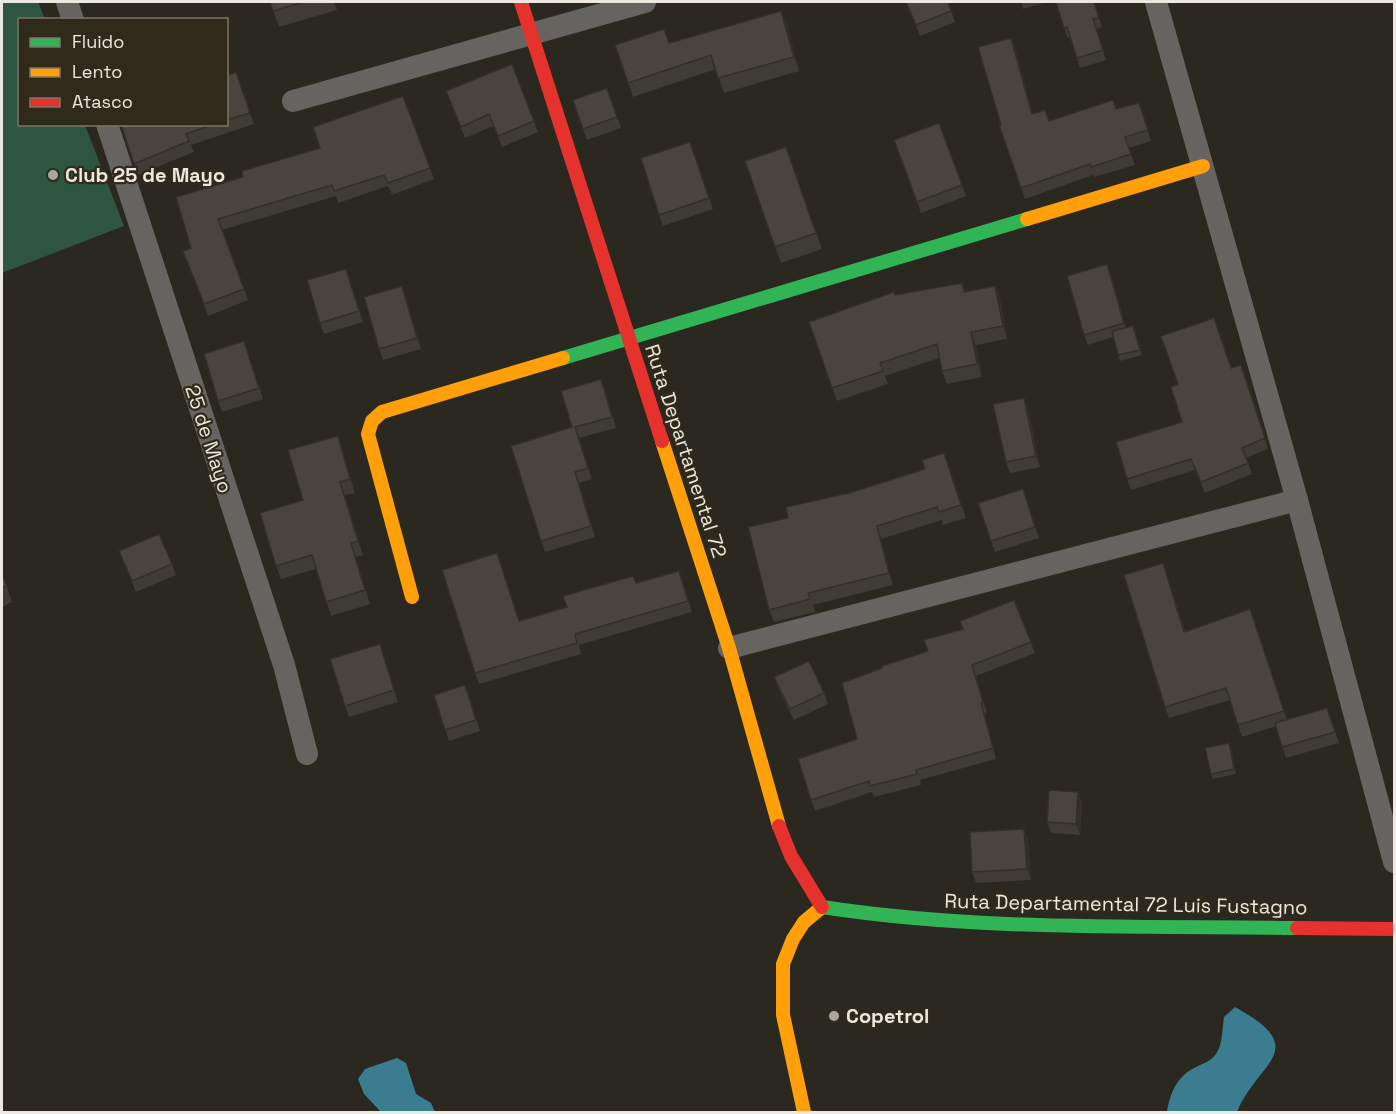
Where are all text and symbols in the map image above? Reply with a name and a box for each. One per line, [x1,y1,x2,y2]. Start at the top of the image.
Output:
legend [18,18,228,126]
text: Fluido [72,30,124,53]
text: Lento [72,60,122,83]
text: Atasco [72,90,133,113]
place label: Club 25 de Mayo [65,162,225,188]
marker: Club 25 de Mayo [46,168,60,182]
street label: Ruta Departamental 72 [639,341,733,561]
street label: 25 de Mayo [179,382,239,496]
street label: Ruta Departamental 72 Luis Fustagno [944,888,1308,920]
place label: Copetrol [846,1003,929,1029]
marker: Copetrol [827,1009,841,1023]

